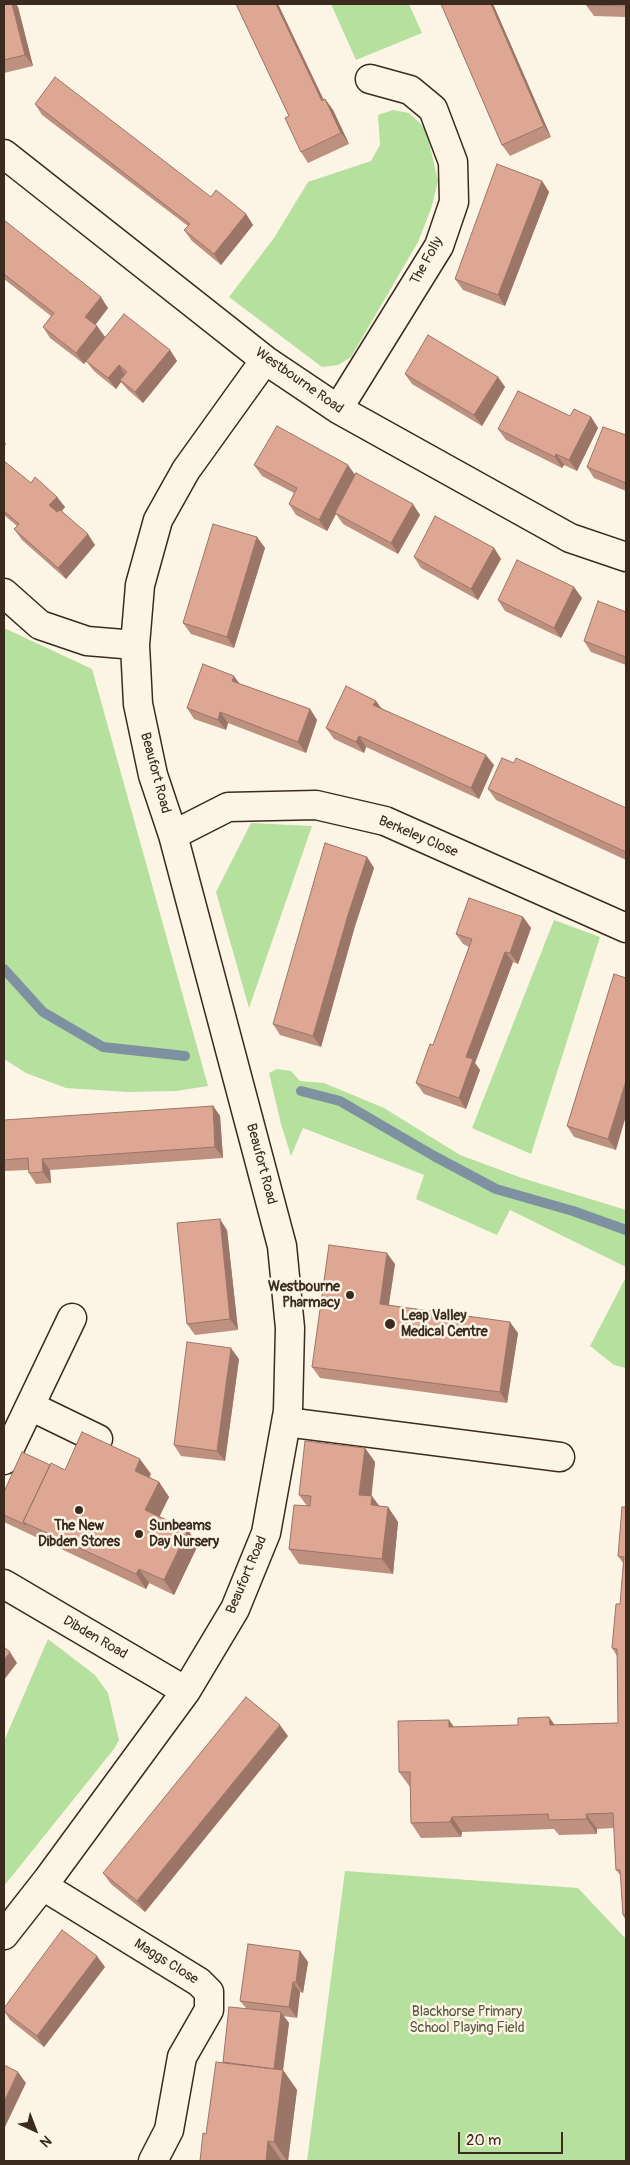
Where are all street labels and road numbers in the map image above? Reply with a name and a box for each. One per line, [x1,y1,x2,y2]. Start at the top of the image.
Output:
street label: The Folly [407,234,447,288]
street label: Westbourne Road [252,344,346,418]
street label: Beaufort Road [136,731,174,815]
street label: Berkeley Close [376,813,460,861]
street label: Beaufort Road [242,1122,280,1206]
street label: Beaufort Road [223,1533,271,1617]
street label: Dibden Road [60,1613,130,1663]
street label: Maggs Close [131,1936,201,1988]

